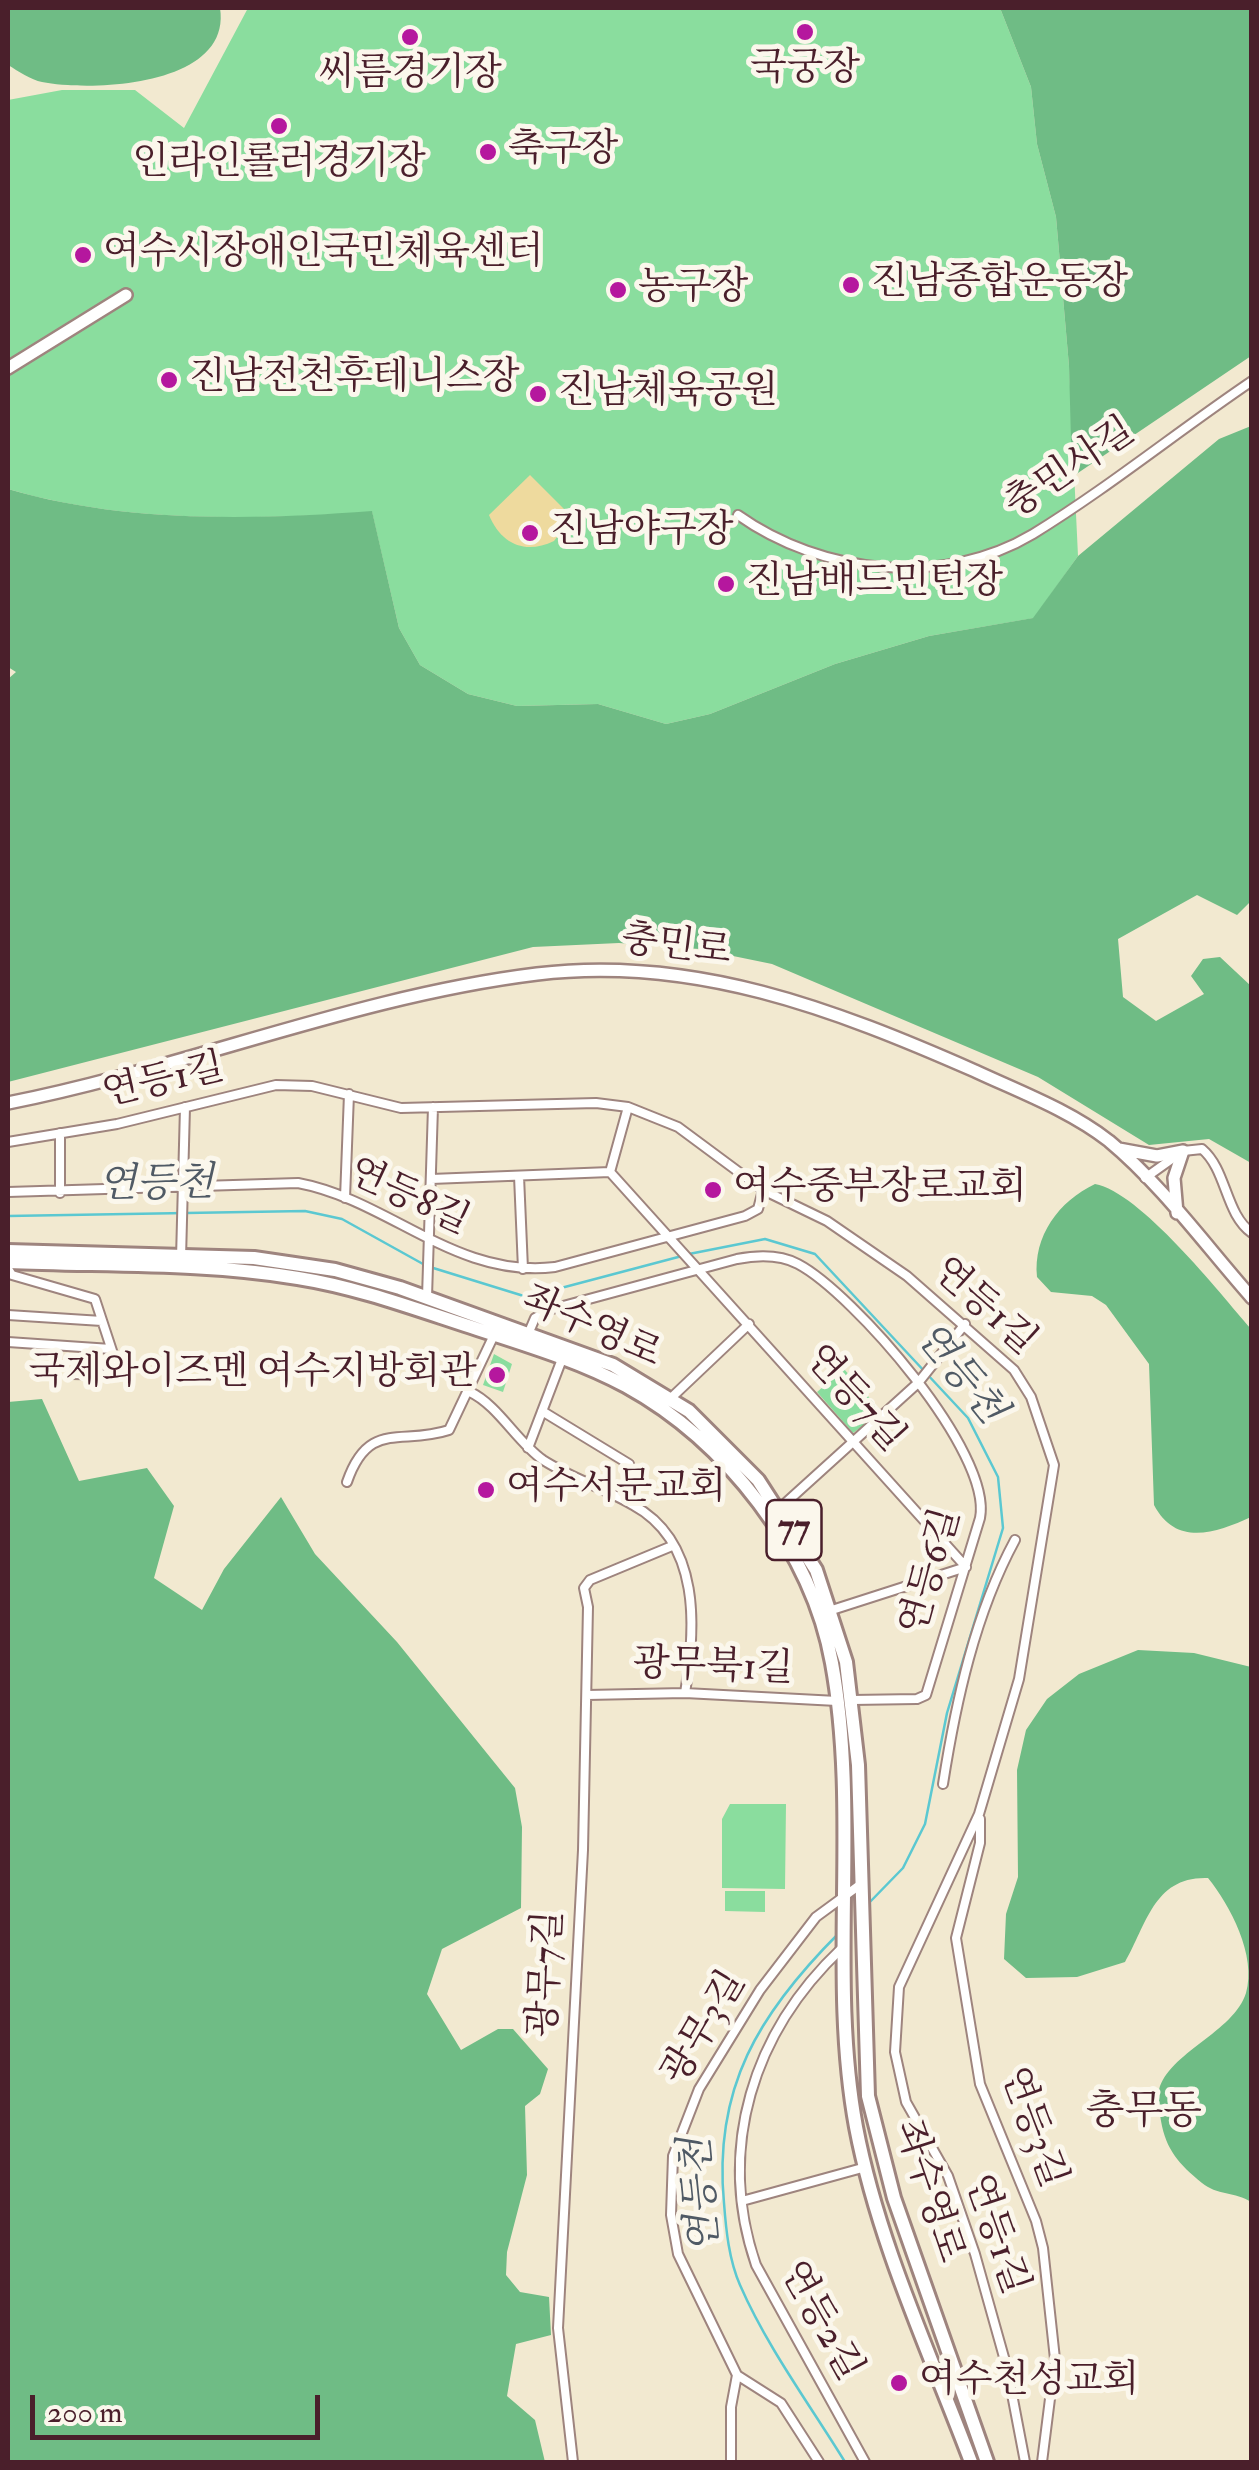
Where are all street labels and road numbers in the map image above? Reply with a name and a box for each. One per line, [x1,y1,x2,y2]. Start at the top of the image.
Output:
street label: 충민사길 [997,410,1145,530]
street label: 충민로 [619,919,733,977]
street label: 연등1길 [99,1047,229,1119]
street label: 연등8길 [340,1151,476,1247]
street label: 연등1길 [922,1250,1044,1366]
street label: 좌수영로 [515,1278,667,1380]
street label: 연등7길 [793,1337,913,1463]
road number: 77 [766,1500,822,1560]
street label: 연등6길 [893,1504,973,1640]
street label: 광무북1길 [632,1643,794,1695]
street label: 광무7길 [523,1909,575,2039]
street label: 광무3길 [654,1964,758,2094]
street label: 연등3길 [988,2062,1074,2194]
street label: 좌수영로 [883,2115,971,2269]
street label: 연등1길 [952,2169,1036,2301]
street label: 연등2길 [768,2254,870,2390]

